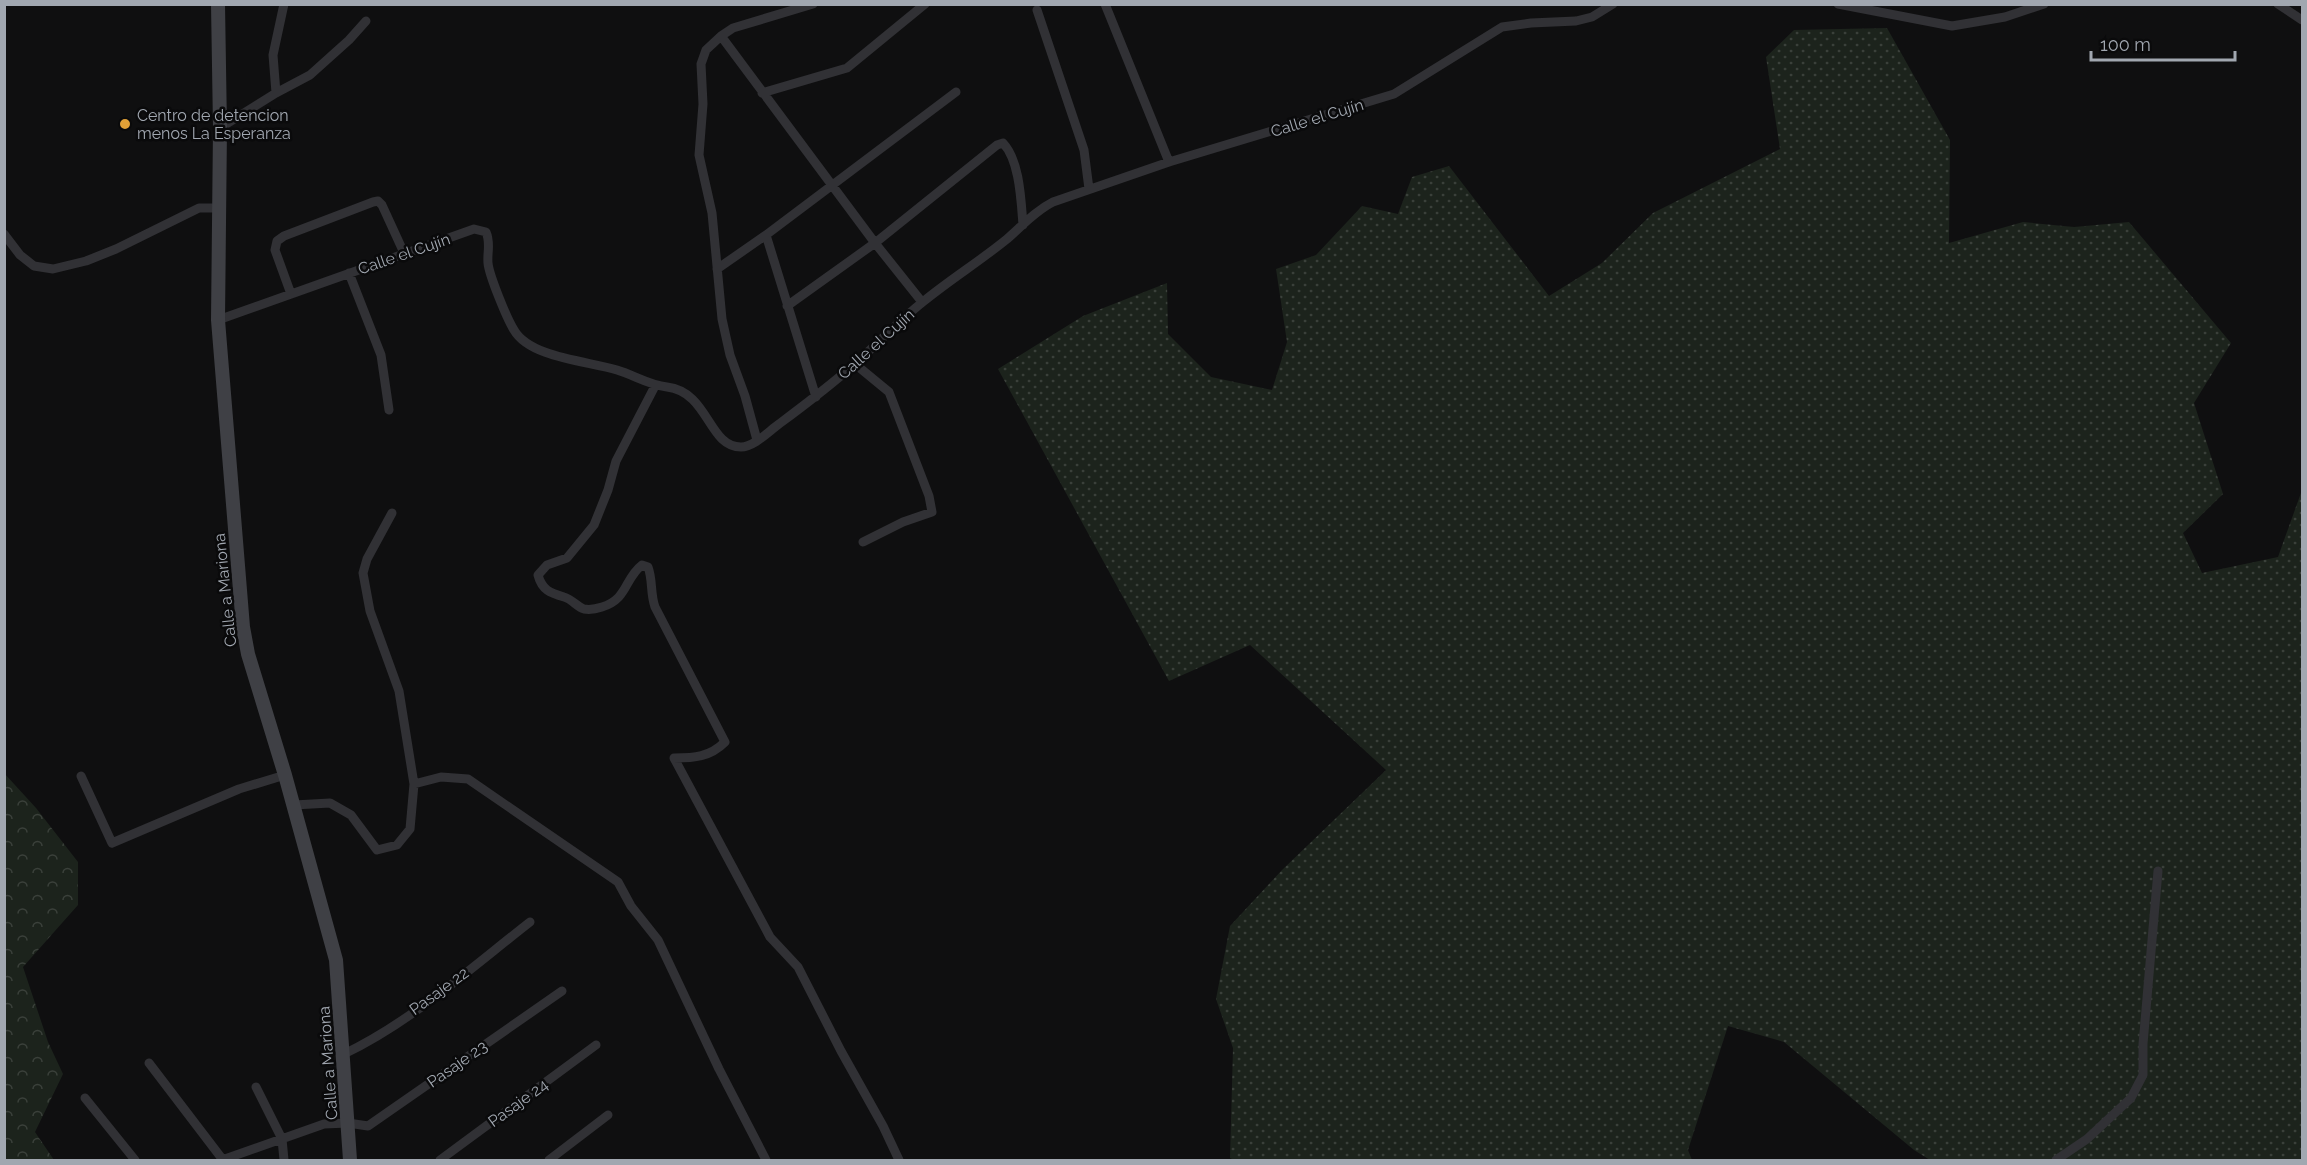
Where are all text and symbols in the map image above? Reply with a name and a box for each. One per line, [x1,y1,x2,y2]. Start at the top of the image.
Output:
scale bar [2091,24,2235,62]
text: 100 m [2100,34,2151,55]
street label: Calle el Cujín [1268,95,1366,141]
place label: Centro de detencion menos La Esperanza [137,106,291,143]
marker: Centro de detencion menos La Esperanza [118,117,132,131]
street label: Calle el Cujín [355,229,453,279]
street label: Calle el Cujín [834,305,918,383]
street label: Calle a Mariona [210,532,240,648]
street label: Pasaje 22 [406,963,472,1019]
street label: Calle a Mariona [315,1005,341,1121]
street label: Pasaje 23 [423,1036,491,1092]
street label: Pasaje 24 [484,1075,552,1131]

